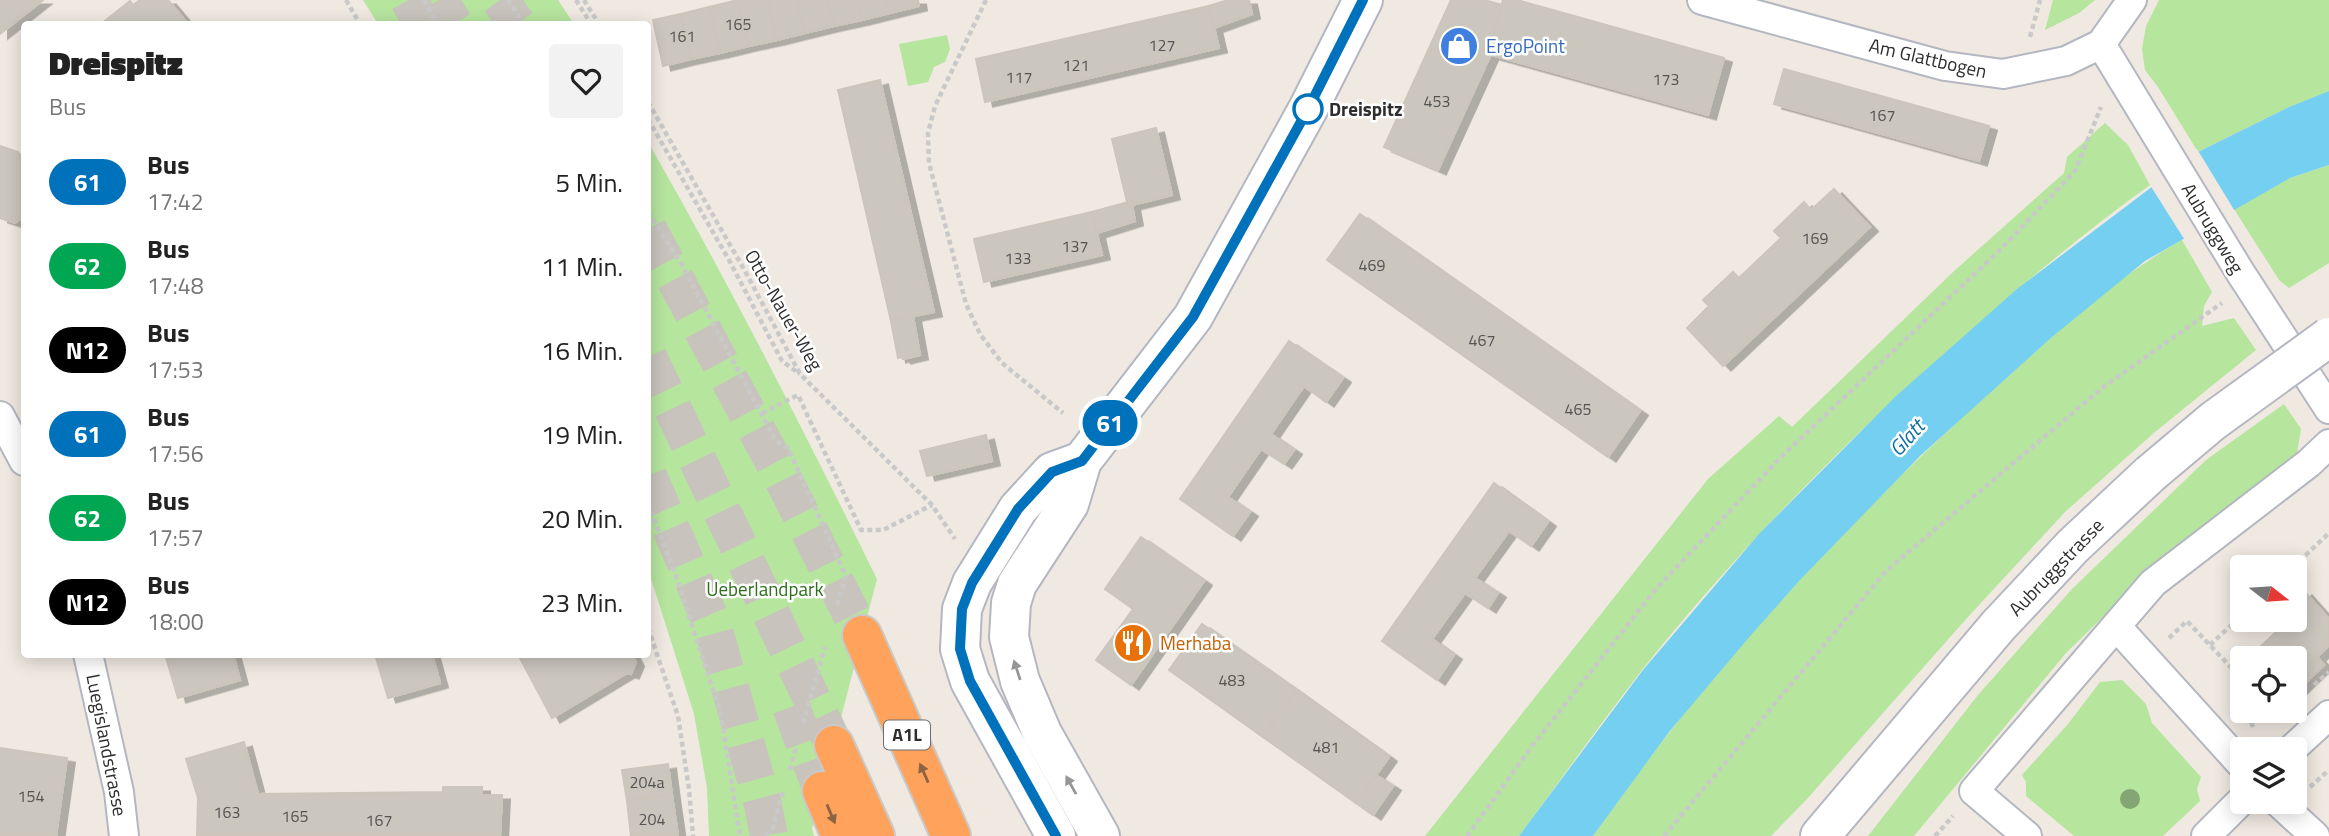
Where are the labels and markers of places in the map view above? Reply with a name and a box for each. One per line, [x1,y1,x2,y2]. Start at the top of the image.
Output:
shop icon: ErgoPoint [1438,25,1480,67]
place label: ErgoPoint [1486,31,1565,60]
marker: Dreispitz [1293,94,1323,124]
place label: Dreispitz [1329,94,1403,123]
restaurant icon: Merhaba [1112,622,1154,664]
place label: Merhaba [1160,628,1232,657]

